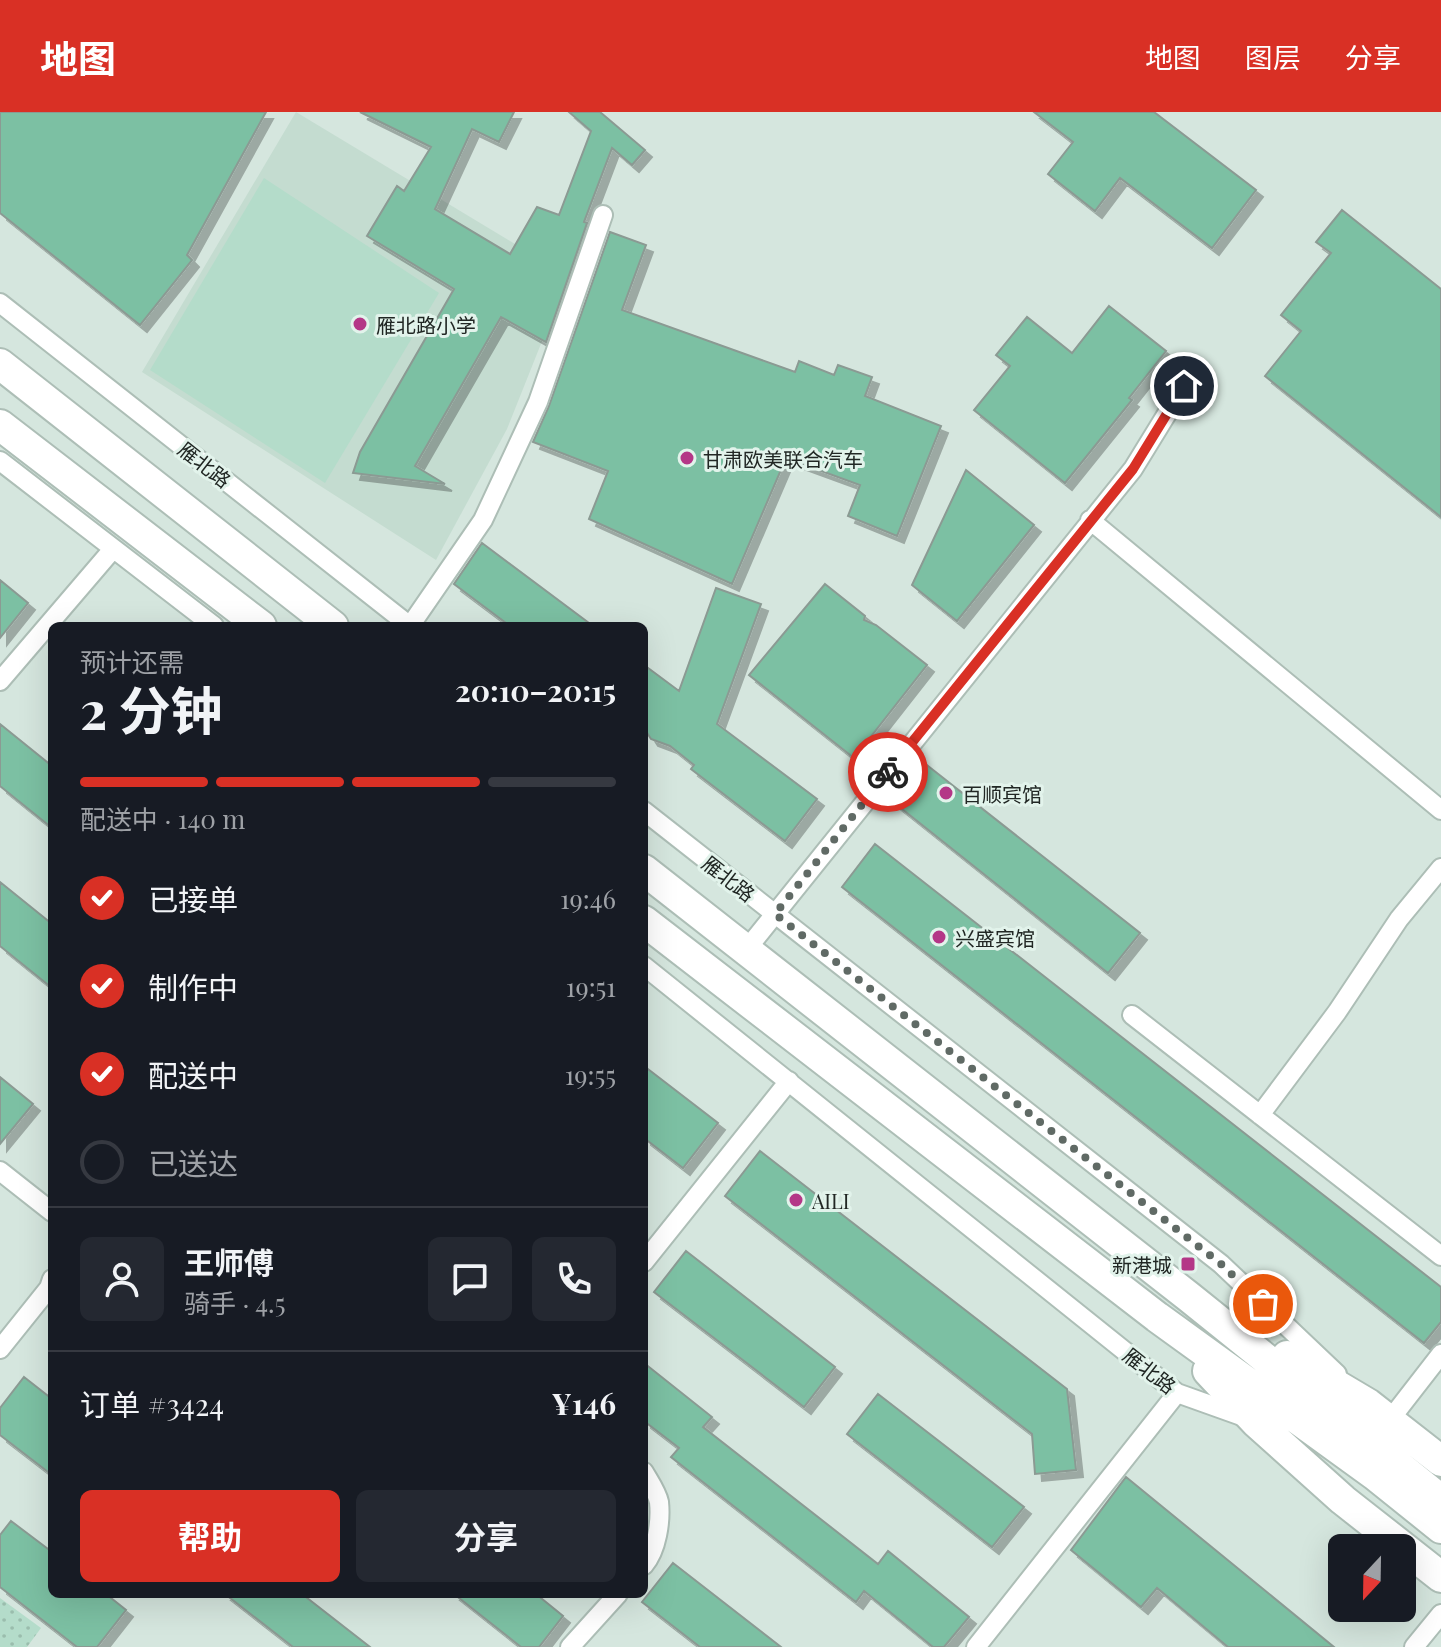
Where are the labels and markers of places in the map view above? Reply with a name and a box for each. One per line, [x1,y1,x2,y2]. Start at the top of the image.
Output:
place label: 雁北路小学 [376,311,476,338]
marker: 雁北路小学 [351,315,369,333]
pin [1150,352,1218,420]
place label: 甘肃欧美联合汽车 [703,445,863,472]
marker: 甘肃欧美联合汽车 [678,449,696,467]
place label: 百顺宾馆 [962,780,1042,807]
marker: 百顺宾馆 [937,784,955,802]
place label: 兴盛宾馆 [955,924,1035,951]
marker: 兴盛宾馆 [930,928,948,946]
place label: AILI [811,1187,850,1214]
marker: AILI [787,1191,805,1209]
place label: 新港城 [1112,1251,1172,1278]
marker: 新港城 [1179,1255,1197,1273]
pin [1229,1270,1297,1338]

